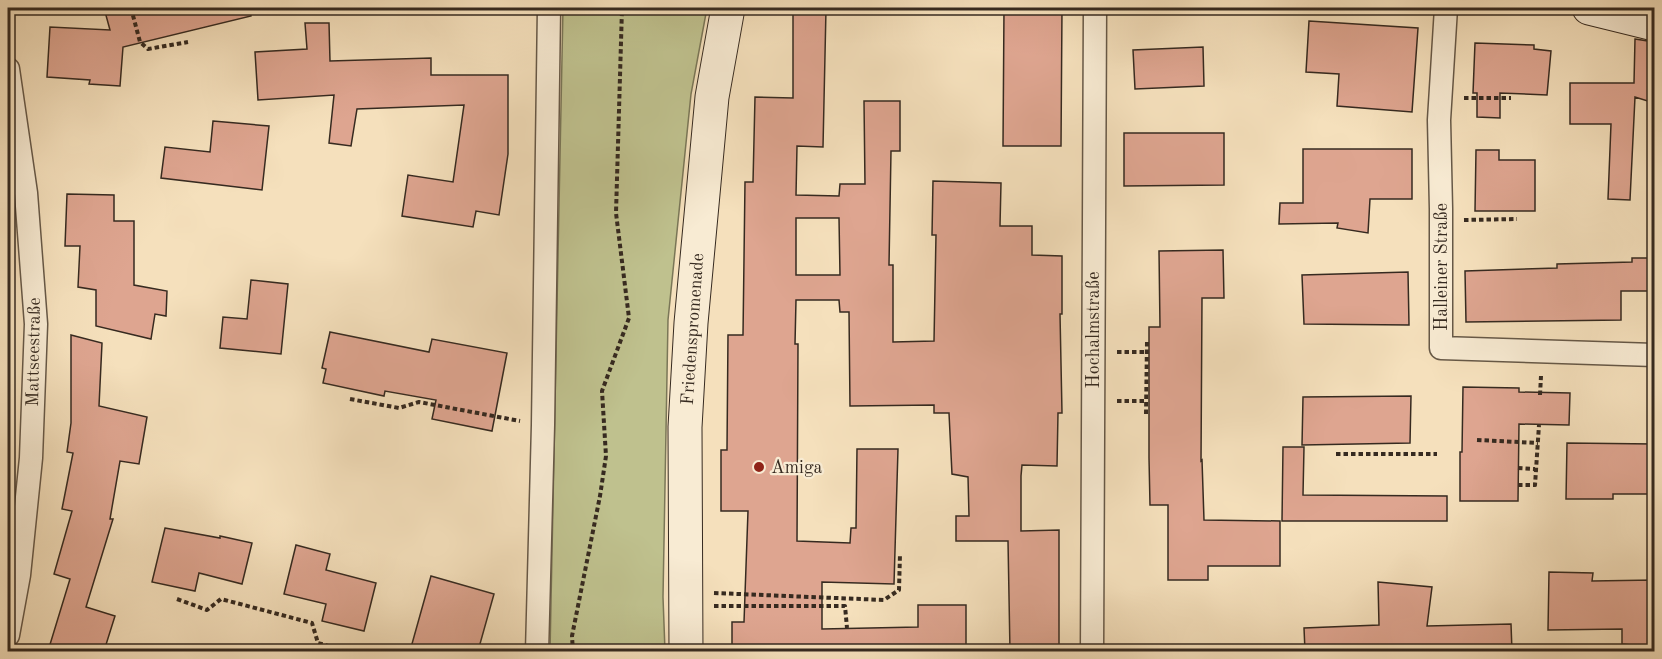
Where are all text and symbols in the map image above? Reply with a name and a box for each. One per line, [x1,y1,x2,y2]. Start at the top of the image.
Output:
street label: Halleiner Straße [1433,203,1451,331]
street label: Friedenspromenade [679,252,707,406]
street label: Hochalmstraße [1085,272,1103,388]
street label: Mattseestraße [24,297,44,407]
place label: Amiga [771,459,823,477]
marker: Amiga [752,460,766,474]

